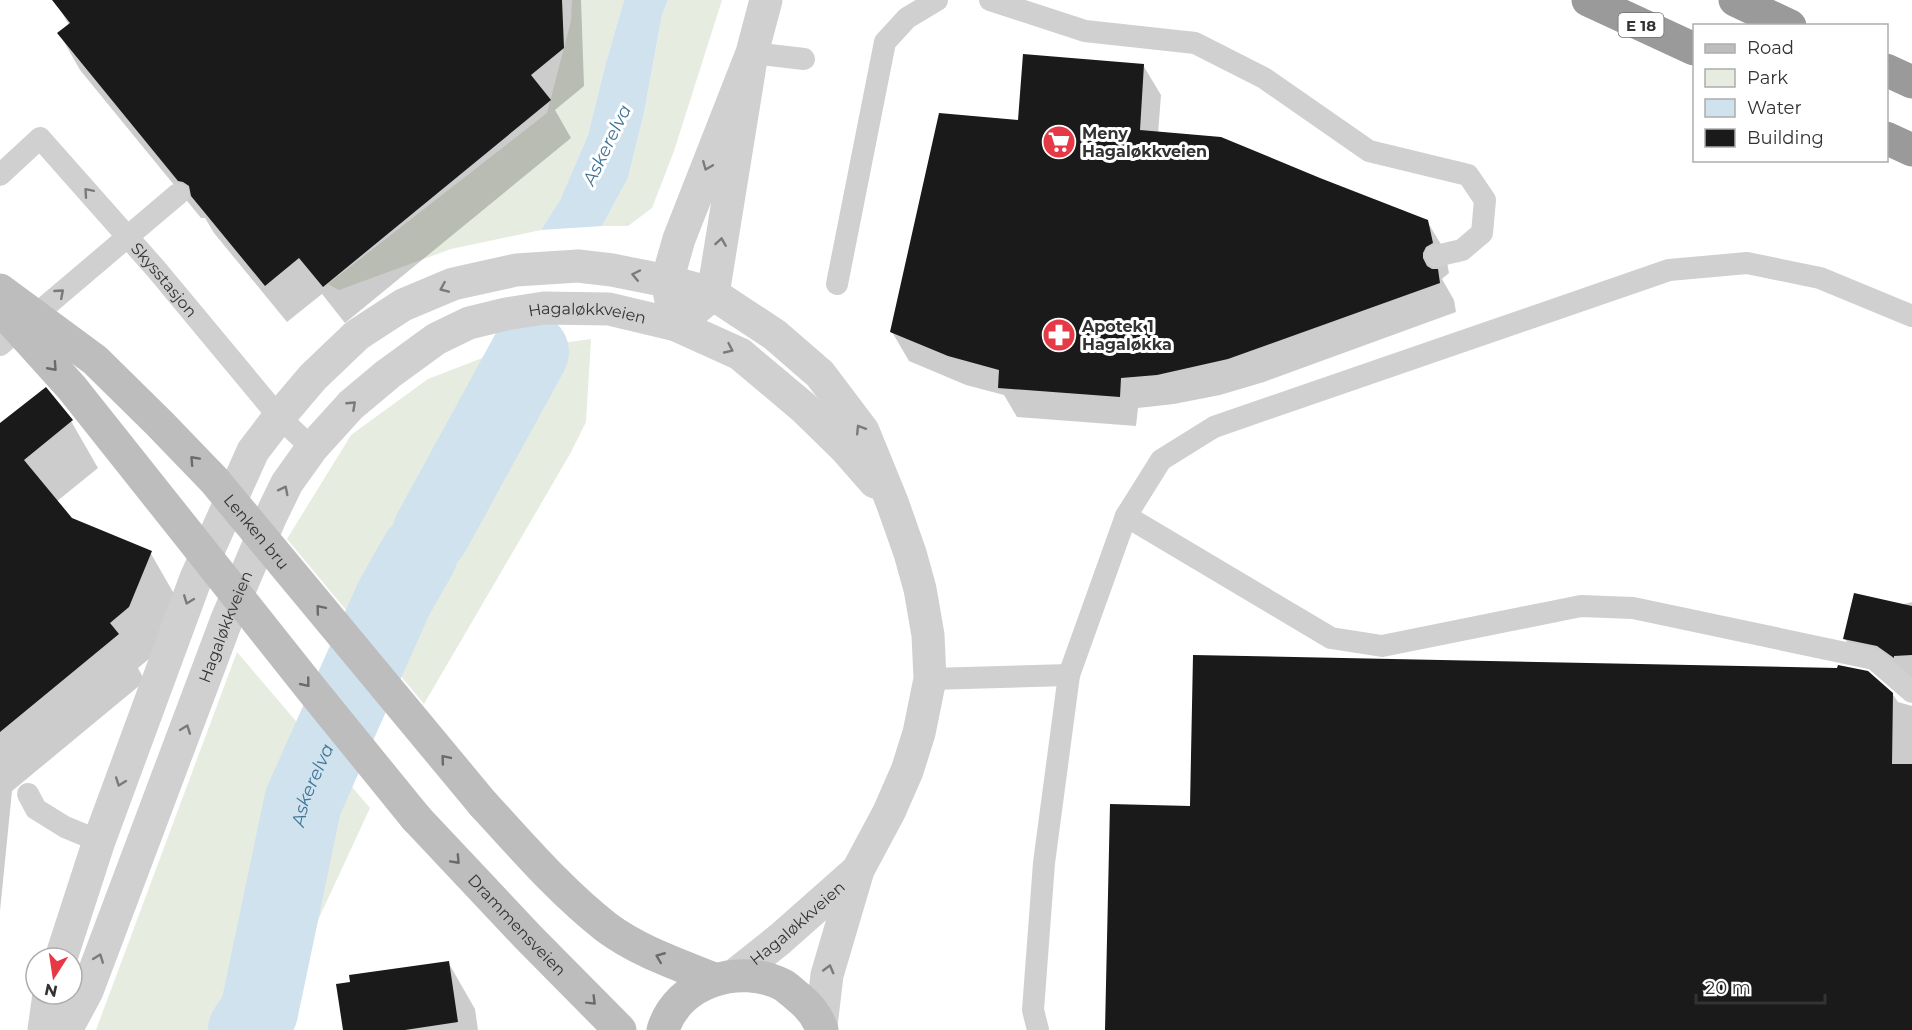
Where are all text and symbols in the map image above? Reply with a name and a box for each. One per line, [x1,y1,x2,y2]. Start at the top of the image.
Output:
road number: E 18 [1618,13,1664,37]
legend [1693,24,1888,162]
text: Road [1747,37,1794,59]
text: Park [1747,67,1788,89]
text: Water [1747,97,1802,119]
water label: Askerelva [578,101,636,190]
supermarket icon: Meny Hagaløkkveien [1041,124,1077,160]
place label: Meny Hagaløkkveien [1082,124,1207,161]
text: Building [1747,127,1824,149]
one-way arrow [702,160,715,171]
one-way arrow [84,188,95,199]
street label: Skysstasjon [127,238,201,321]
one-way arrow [715,238,727,247]
one-way arrow [631,269,641,282]
one-way arrow [439,281,450,293]
one-way arrow [53,289,64,300]
street label: Hagaløkkveien [527,298,648,327]
pharmacy icon: Apotek 1 Hagaløkka [1041,317,1077,353]
place label: Apotek 1 Hagaløkka [1081,317,1172,354]
one-way arrow [723,342,734,354]
one-way arrow [46,360,57,371]
one-way arrow [345,402,356,413]
one-way arrow [856,425,868,435]
one-way arrow [191,457,202,468]
one-way arrow [276,485,288,496]
street label: Lenken bru [220,490,293,573]
street label: Hagaløkkveien [194,568,256,685]
one-way arrow [183,593,195,604]
one-way arrow [317,605,328,616]
one-way arrow [299,676,310,687]
one-way arrow [178,724,191,734]
water label: Askerelva [287,741,338,830]
one-way arrow [442,755,453,766]
one-way arrow [115,777,128,787]
one-way arrow [449,853,460,864]
street label: Drammensveien [464,870,570,979]
street label: Hagaløkkveien [746,877,848,969]
north arrow [24,946,84,1006]
one-way arrow [655,952,666,964]
one-way arrow [92,953,105,964]
one-way arrow [822,964,834,974]
scale bar [1696,967,1825,1005]
text: 20 m [1705,977,1751,999]
text: N [43,980,59,1001]
one-way arrow [584,993,595,1004]

